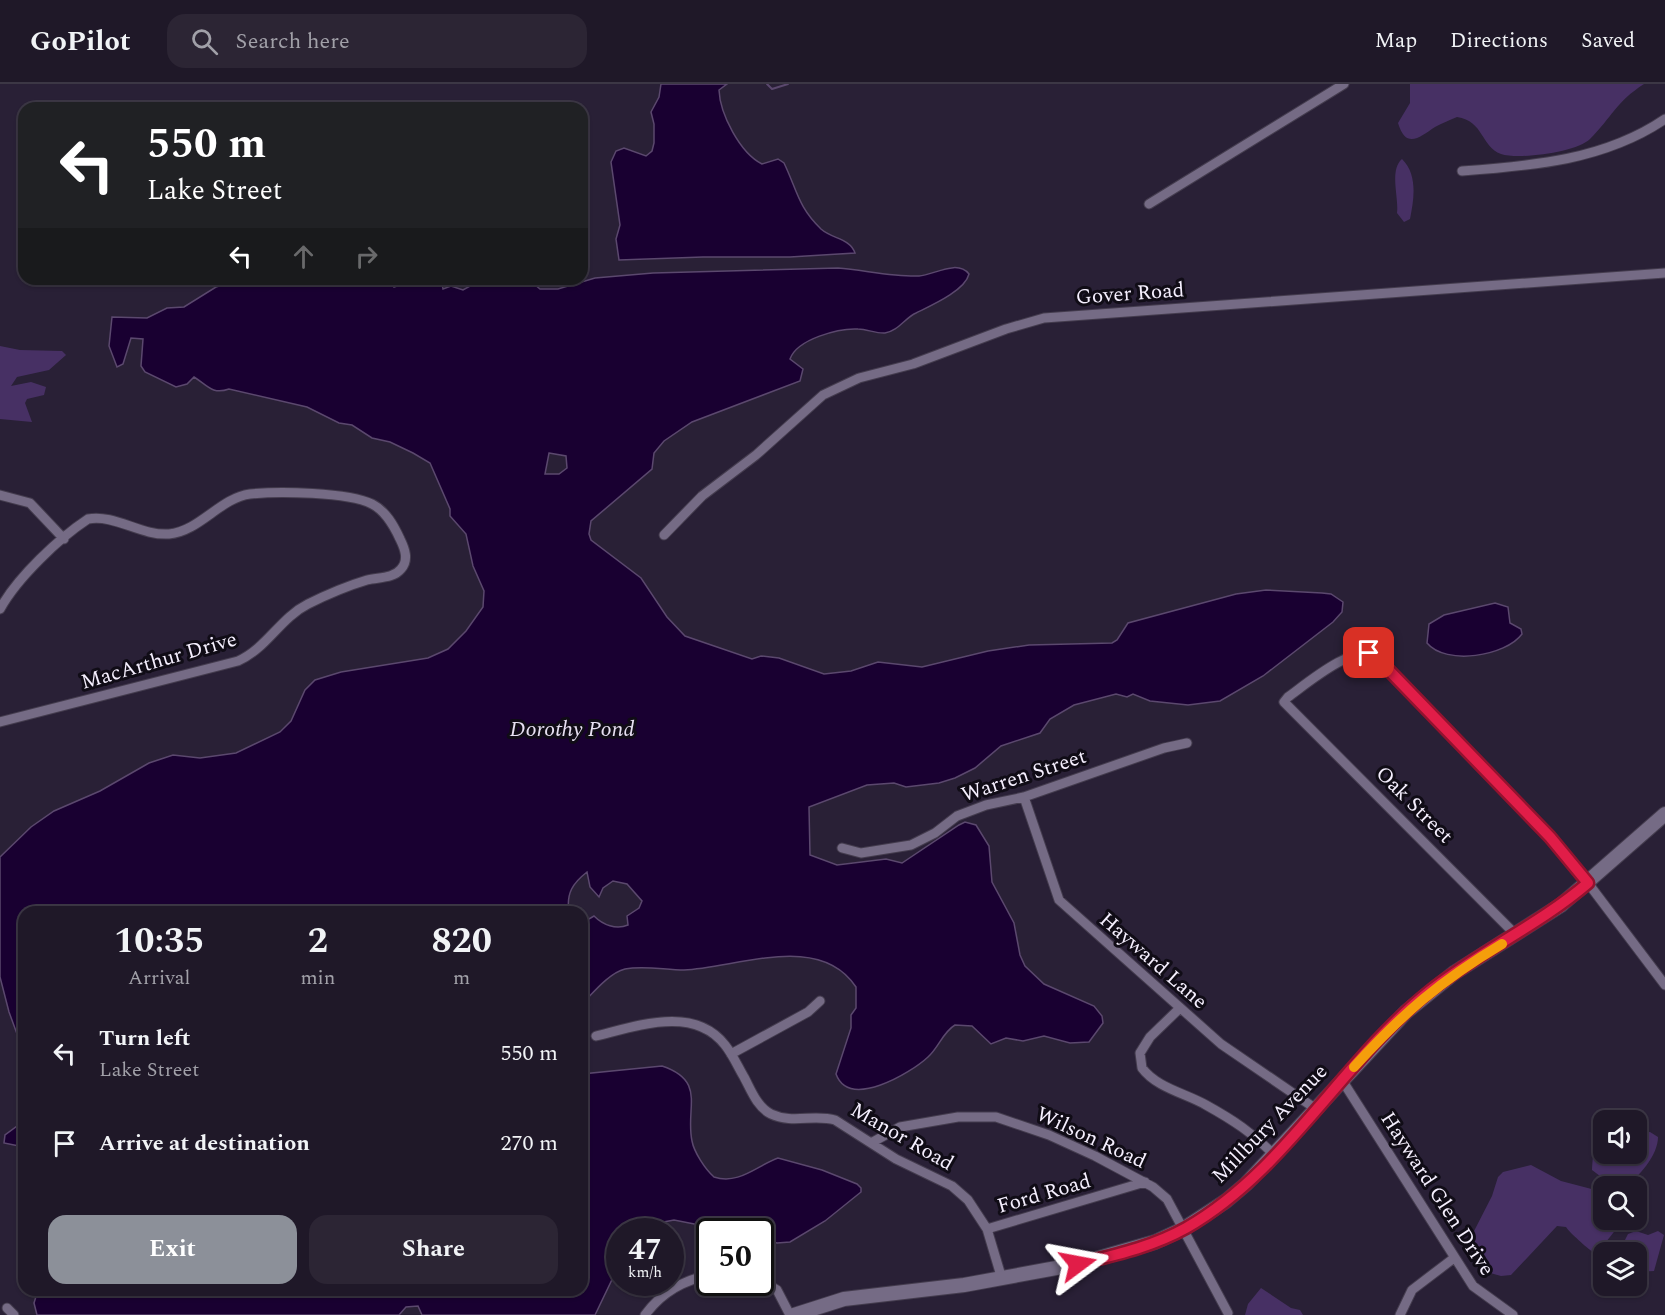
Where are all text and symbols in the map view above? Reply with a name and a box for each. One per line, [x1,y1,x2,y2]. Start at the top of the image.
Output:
search box [167,14,587,68]
text: GoPilot [30,20,131,63]
icon: search [188,25,221,58]
text: Search here [236,25,350,58]
text: Map [1375,25,1417,57]
text: Directions [1450,25,1548,57]
text: Saved [1581,25,1635,57]
text: 550 m [147,113,266,176]
icon: left [48,126,126,204]
text: Lake Street [147,170,282,212]
icon: left [224,240,257,273]
icon: ahead [287,240,320,273]
icon: right [350,240,383,273]
street label: Gover Road [1075,274,1185,314]
street label: MacArthur Drive [77,623,241,699]
pin [1343,627,1394,678]
icon: arrive [1352,636,1385,669]
water label: Dorothy Pond [509,713,635,746]
street label: Warren Street [957,741,1091,811]
street label: Oak Street [1368,759,1460,851]
street label: Hayward Lane [1092,905,1214,1017]
text: 10:35 [114,914,204,969]
text: 2 [308,914,328,969]
text: 820 [431,914,492,969]
text: Arrival [128,963,190,993]
text: min [300,963,335,993]
text: m [453,963,470,993]
text: Turn left [99,1022,191,1055]
icon: left [48,1037,81,1070]
text: 550 m [501,1037,558,1070]
text: Lake Street [99,1055,199,1085]
street label: Millbury Avenue [1204,1057,1336,1191]
street label: Manor Road [844,1094,960,1180]
street label: Wilson Road [1031,1098,1151,1178]
street label: Hayward Glen Drive [1372,1106,1502,1282]
map controls [1593,1110,1647,1296]
button: sound [1593,1110,1647,1164]
icon: arrive [48,1127,81,1160]
text: Arrive at destination [99,1127,310,1160]
text: 270 m [501,1127,558,1160]
street label: Ford Road [993,1165,1095,1223]
button: search [1593,1176,1647,1230]
button: Exit [48,1215,297,1284]
button: Share [309,1215,558,1284]
speed limit sign: 50 [696,1218,774,1296]
text: 47 [628,1227,662,1273]
position arrow [1046,1232,1110,1296]
button: layers [1593,1242,1647,1296]
text: km/h [628,1261,662,1284]

